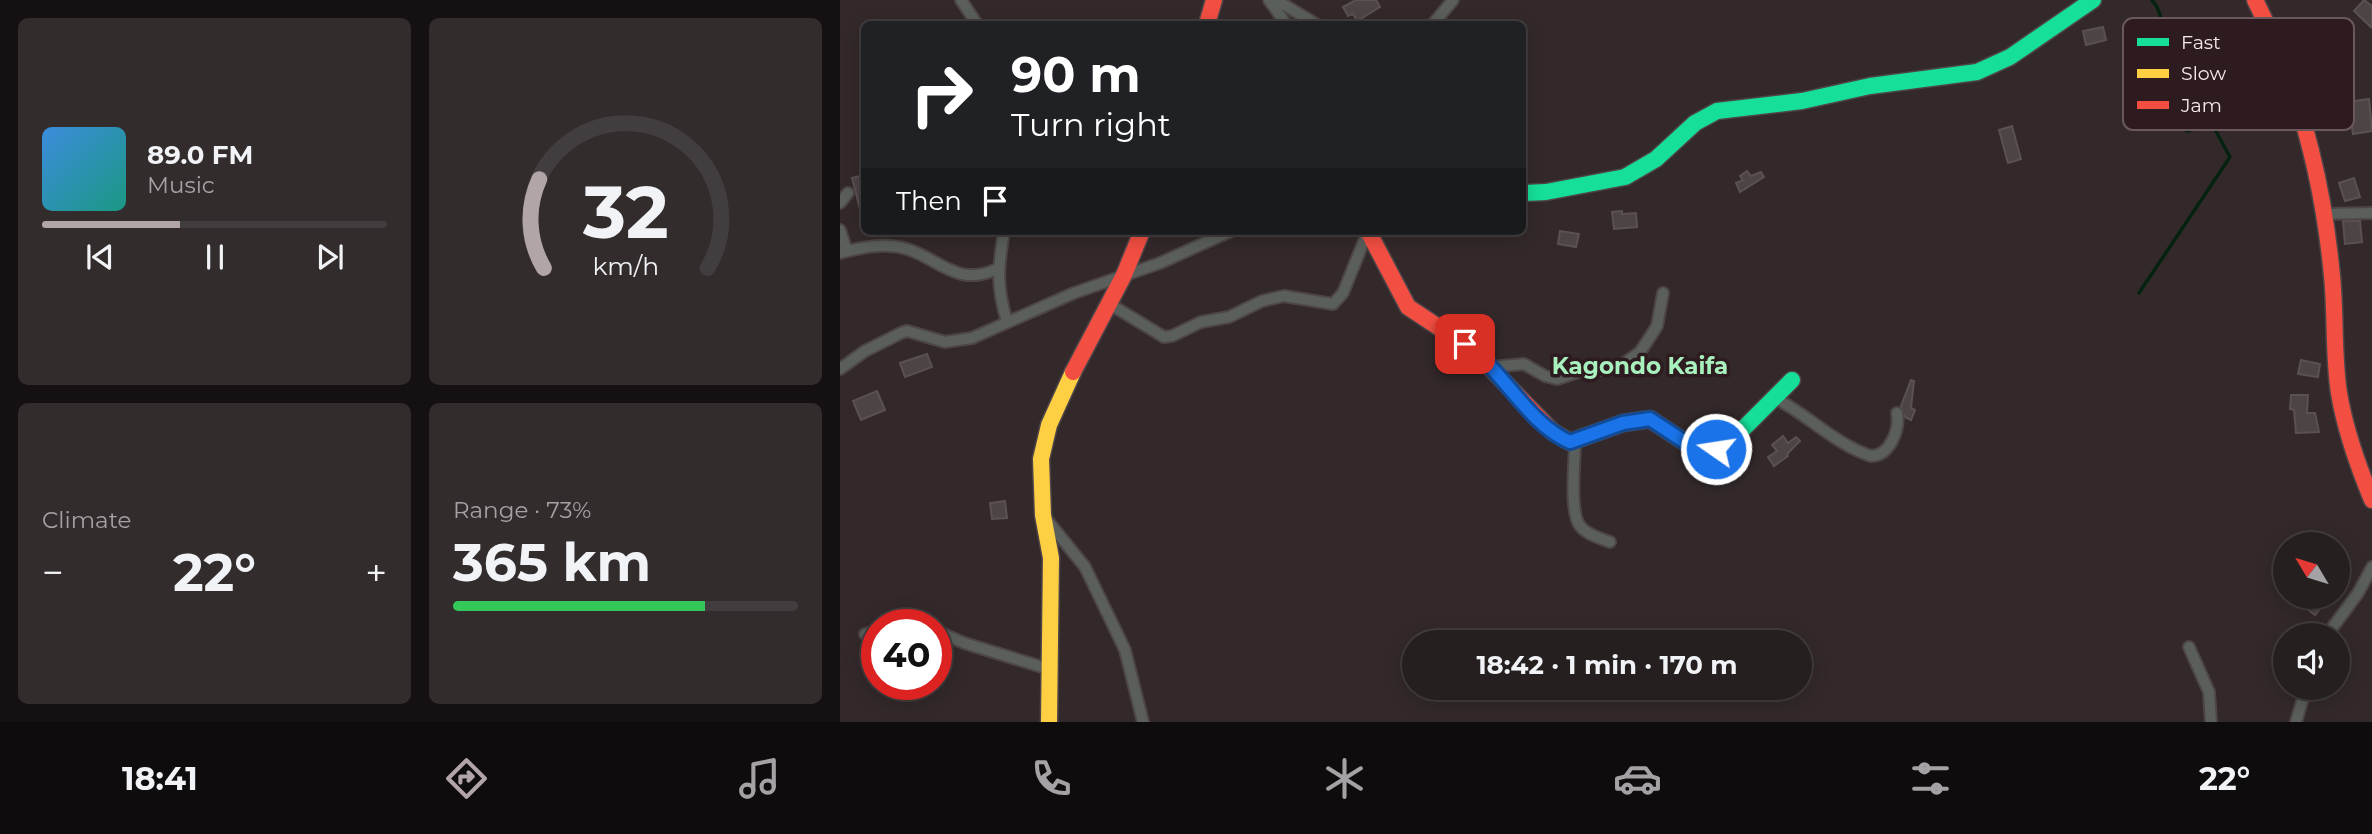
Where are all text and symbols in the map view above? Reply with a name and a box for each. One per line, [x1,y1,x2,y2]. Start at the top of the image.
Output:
legend [2123,18,2354,130]
text: Fast [2181,31,2221,54]
text: 90 m [1011,45,1141,104]
icon: right [896,49,987,140]
text: Slow [2181,62,2226,85]
text: Jam [2180,94,2222,117]
text: Turn right [1011,105,1171,144]
text: 89.0 FM [147,139,253,171]
text: 32 [582,168,668,256]
text: Music [147,171,215,199]
icon: arrive [976,182,1014,220]
text: Then [896,185,962,217]
icon: previous [81,238,119,276]
icon: pause [196,238,234,276]
icon: next [311,238,349,276]
text: km/h [592,251,659,281]
pin [1435,314,1495,374]
icon: arrive [1446,325,1484,363]
district label: Kagondo Kaifa [1552,352,1728,380]
position arrow [1679,412,1753,486]
text: Range · 73% [453,496,591,524]
text: Climate [42,506,131,534]
text: 365 km [453,531,651,594]
north arrow [2273,532,2350,609]
map controls [2273,532,2350,700]
text: 22° [173,541,256,604]
text: − [42,549,64,596]
text: + [365,549,387,596]
speed limit sign: 40 [861,609,952,700]
button: sound [2273,623,2350,700]
text: 18:42 · 1 min · 170 m [1476,649,1738,681]
icon: directions [442,754,491,803]
icon: music [735,754,784,803]
icon: phone [1027,754,1076,803]
icon: climate [1320,754,1369,803]
icon: car [1613,754,1662,803]
icon: filters [1906,754,1955,803]
text: 18:41 [122,759,198,798]
text: 22° [2199,759,2250,798]

